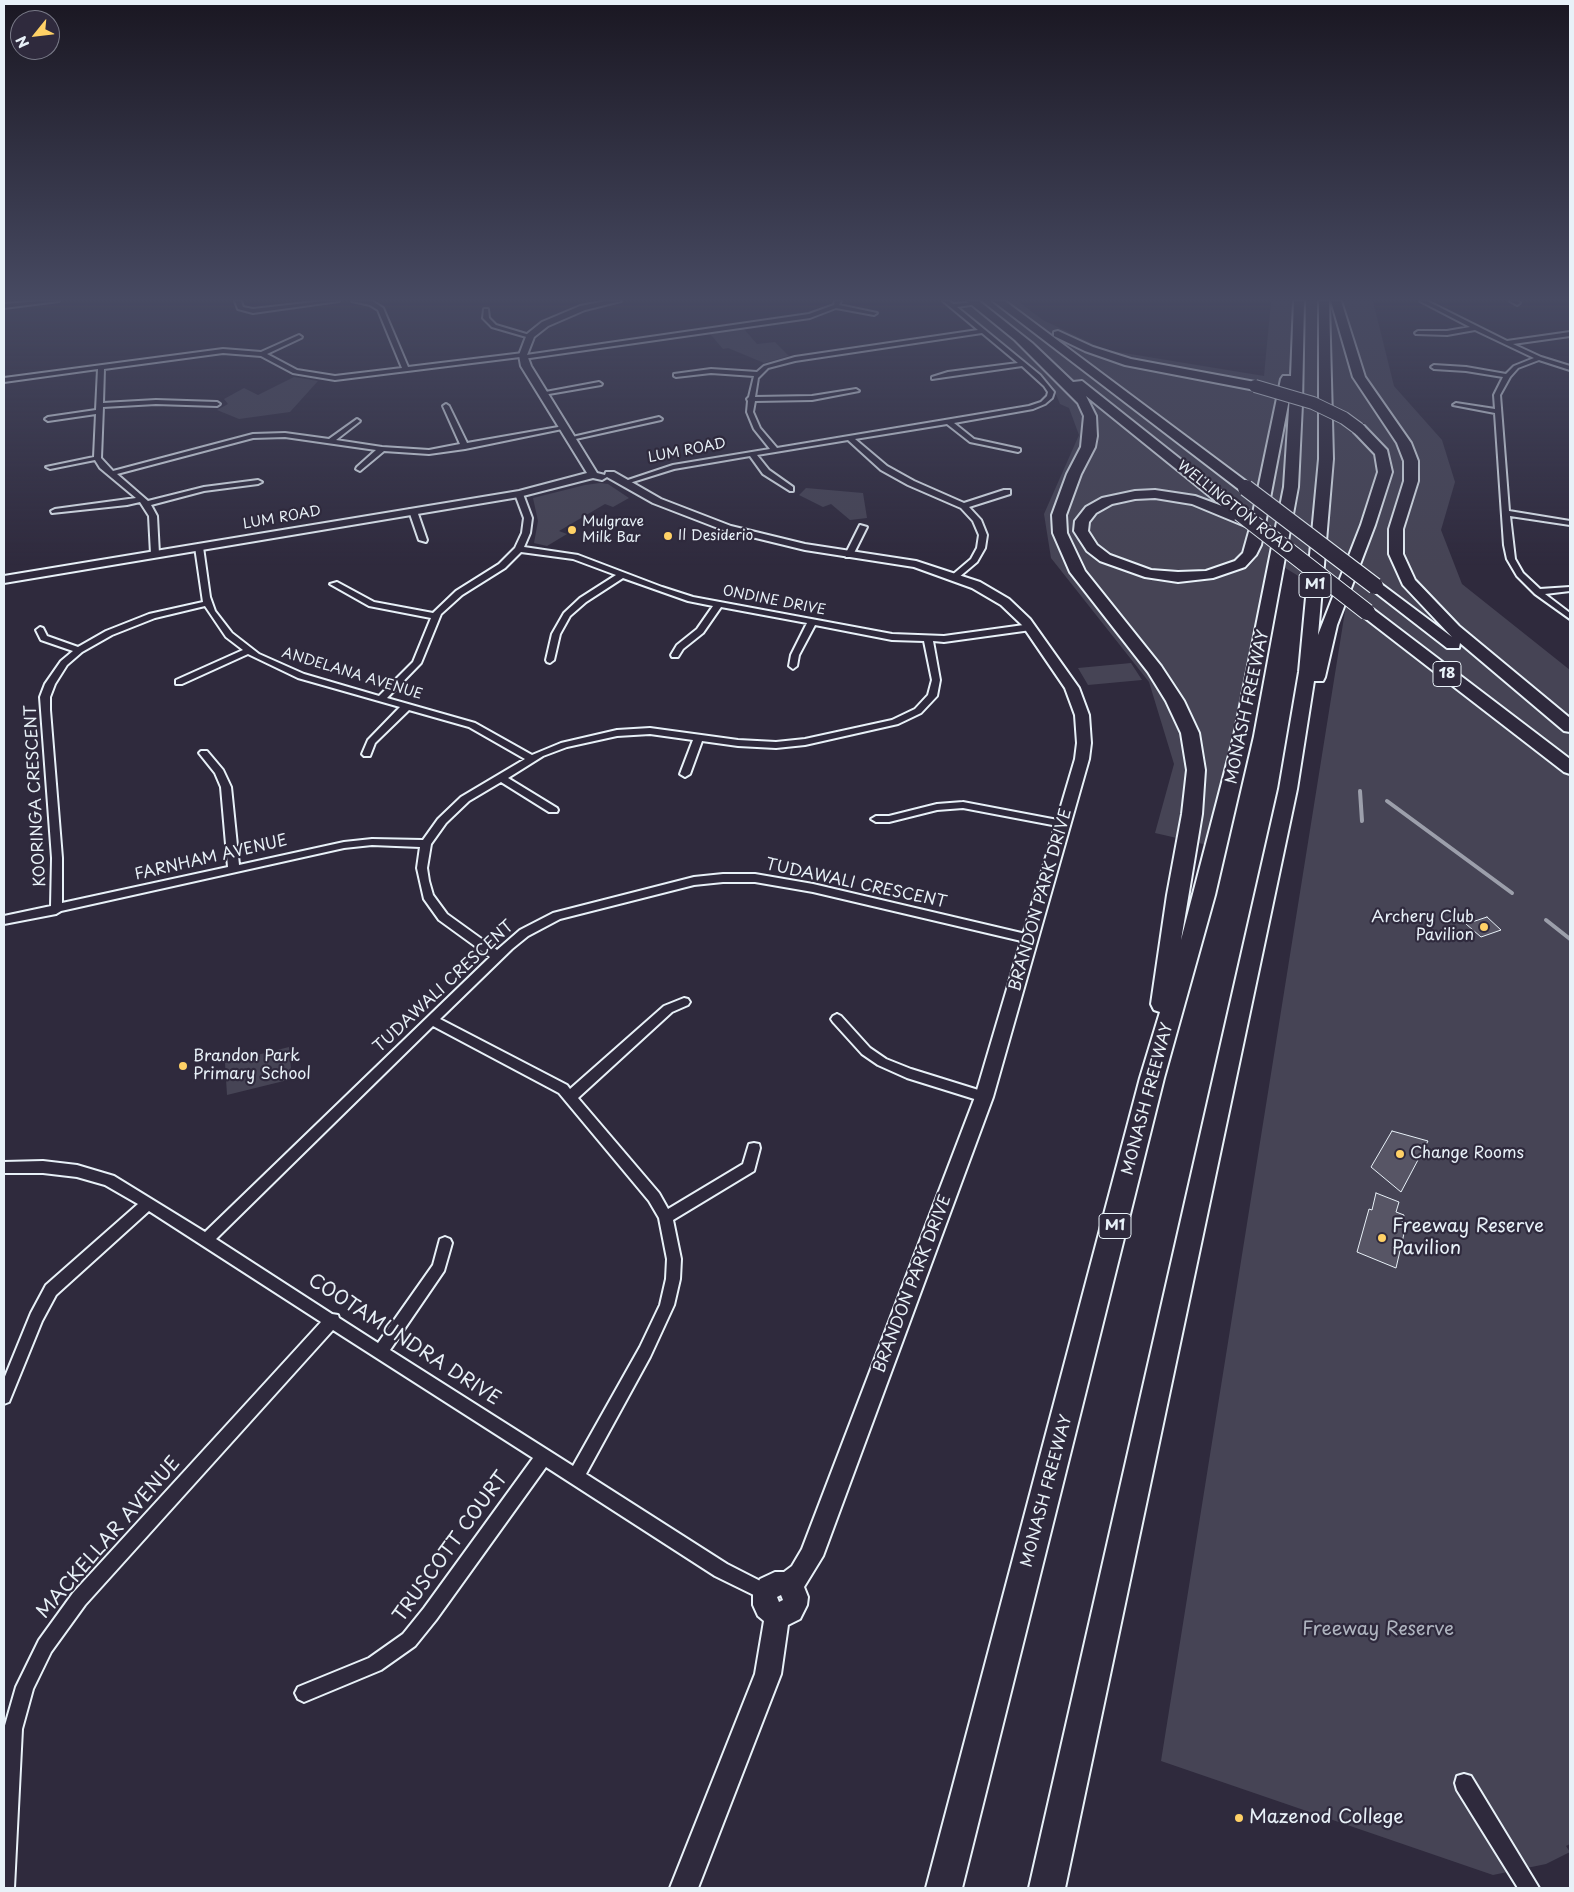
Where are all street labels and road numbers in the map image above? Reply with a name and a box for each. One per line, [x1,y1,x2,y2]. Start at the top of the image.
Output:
street label: LUM ROAD [647,435,727,467]
street label: WELLINGTON ROAD [1174,458,1296,558]
street label: LUM ROAD [242,503,322,533]
road number: M1 [1299,572,1331,598]
street label: ONDINE DRIVE [721,583,827,619]
street label: MONASH FREEWAY [1222,628,1274,786]
street label: ANDELANA AVENUE [280,645,424,703]
road number: 18 [1433,662,1461,686]
street label: KOORINGA CRESCENT [22,705,50,887]
street label: BRANDON PARK DRIVE [1006,807,1076,993]
street label: FARNHAM AVENUE [133,831,289,885]
street label: TUDAWALI CRESCENT [764,855,948,913]
street label: TUDAWALI CRESCENT [370,917,518,1057]
street label: MONASH FREEWAY [1118,1021,1178,1177]
street label: BRANDON PARK DRIVE [870,1192,956,1376]
road number: M1 [1099,1214,1131,1238]
street label: COOTAMUNDRA DRIVE [304,1269,504,1411]
street label: MONASH FREEWAY [1017,1413,1077,1569]
street label: MACKELLAR AVENUE [32,1452,186,1624]
street label: TRUSCOTT COURT [389,1467,513,1627]

